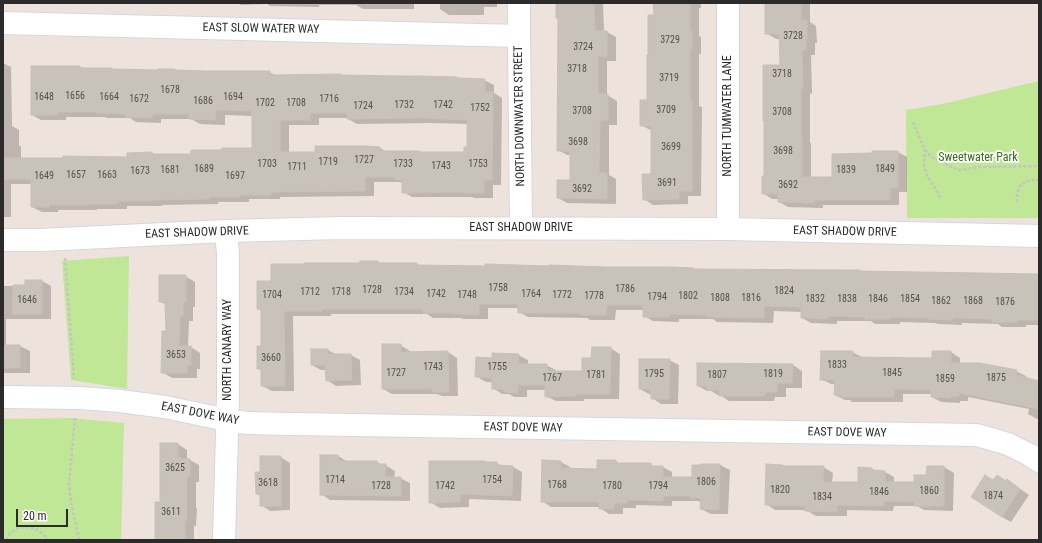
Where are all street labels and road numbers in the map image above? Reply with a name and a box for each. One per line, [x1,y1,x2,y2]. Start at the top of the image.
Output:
street label: EAST SLOW WATER WAY [203,21,319,37]
street label: NORTH DOWNWATER STREET [512,45,528,187]
street label: NORTH TUMWATER LANE [721,55,735,177]
street label: EAST SHADOW DRIVE [469,221,573,235]
street label: EAST SHADOW DRIVE [145,224,249,242]
street label: EAST SHADOW DRIVE [793,224,897,240]
street label: NORTH CANARY WAY [221,299,235,401]
street label: EAST DOVE WAY [160,399,240,429]
street label: EAST DOVE WAY [483,420,563,436]
street label: EAST DOVE WAY [807,425,887,441]

